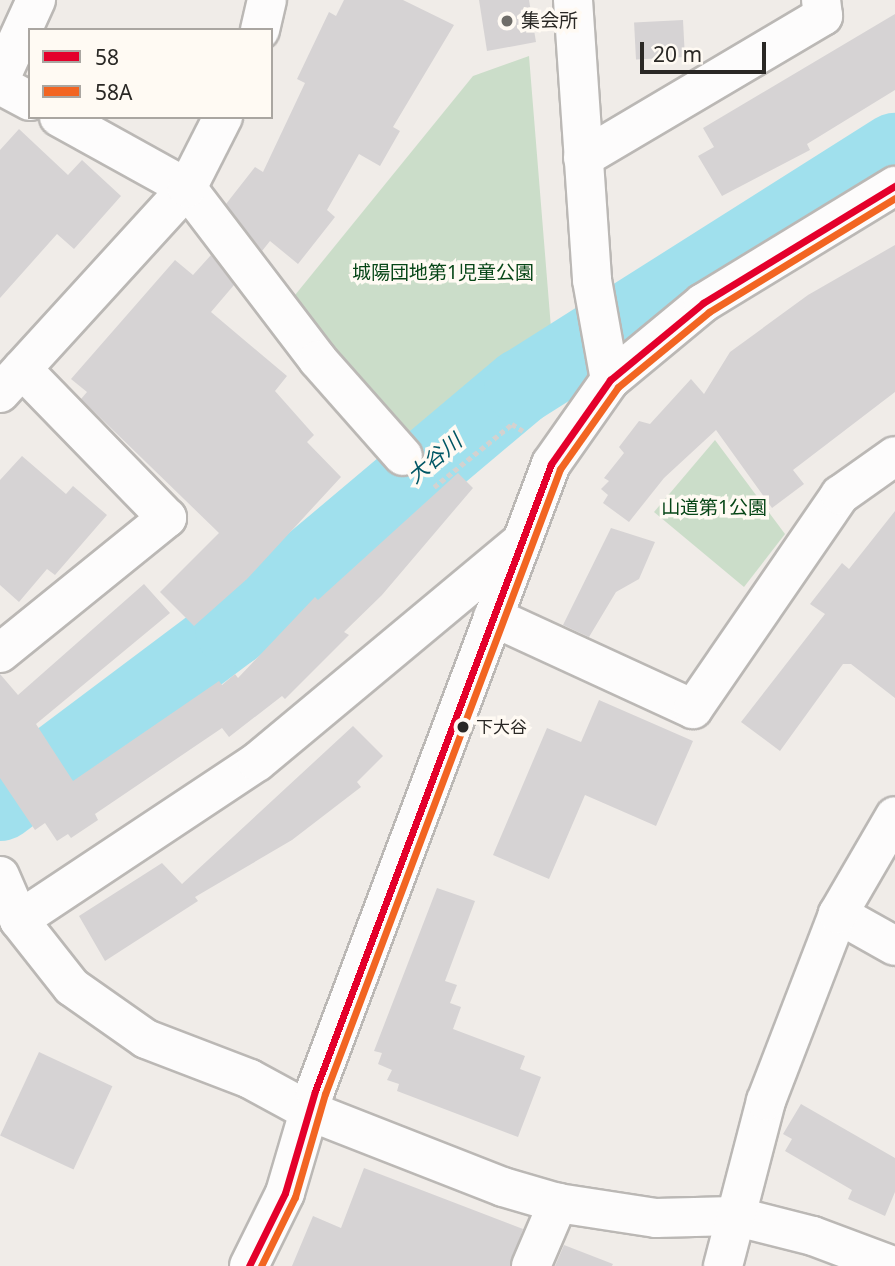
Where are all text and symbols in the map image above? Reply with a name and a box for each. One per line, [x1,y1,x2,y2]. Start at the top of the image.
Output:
place label: 集会所 [521,10,578,32]
marker: 集会所 [499,13,515,29]
legend [28,28,273,119]
scale bar [643,28,769,72]
text: 20 m [653,40,702,68]
text: 58 [95,43,119,71]
text: 58A [95,78,132,106]
park label: 城陽団地第1児童公園 [352,262,534,284]
water label: 大谷川 [402,428,466,488]
park label: 山道第1公園 [661,497,767,519]
place label: 下大谷 [476,717,527,737]
marker: 下大谷 [456,720,470,734]

